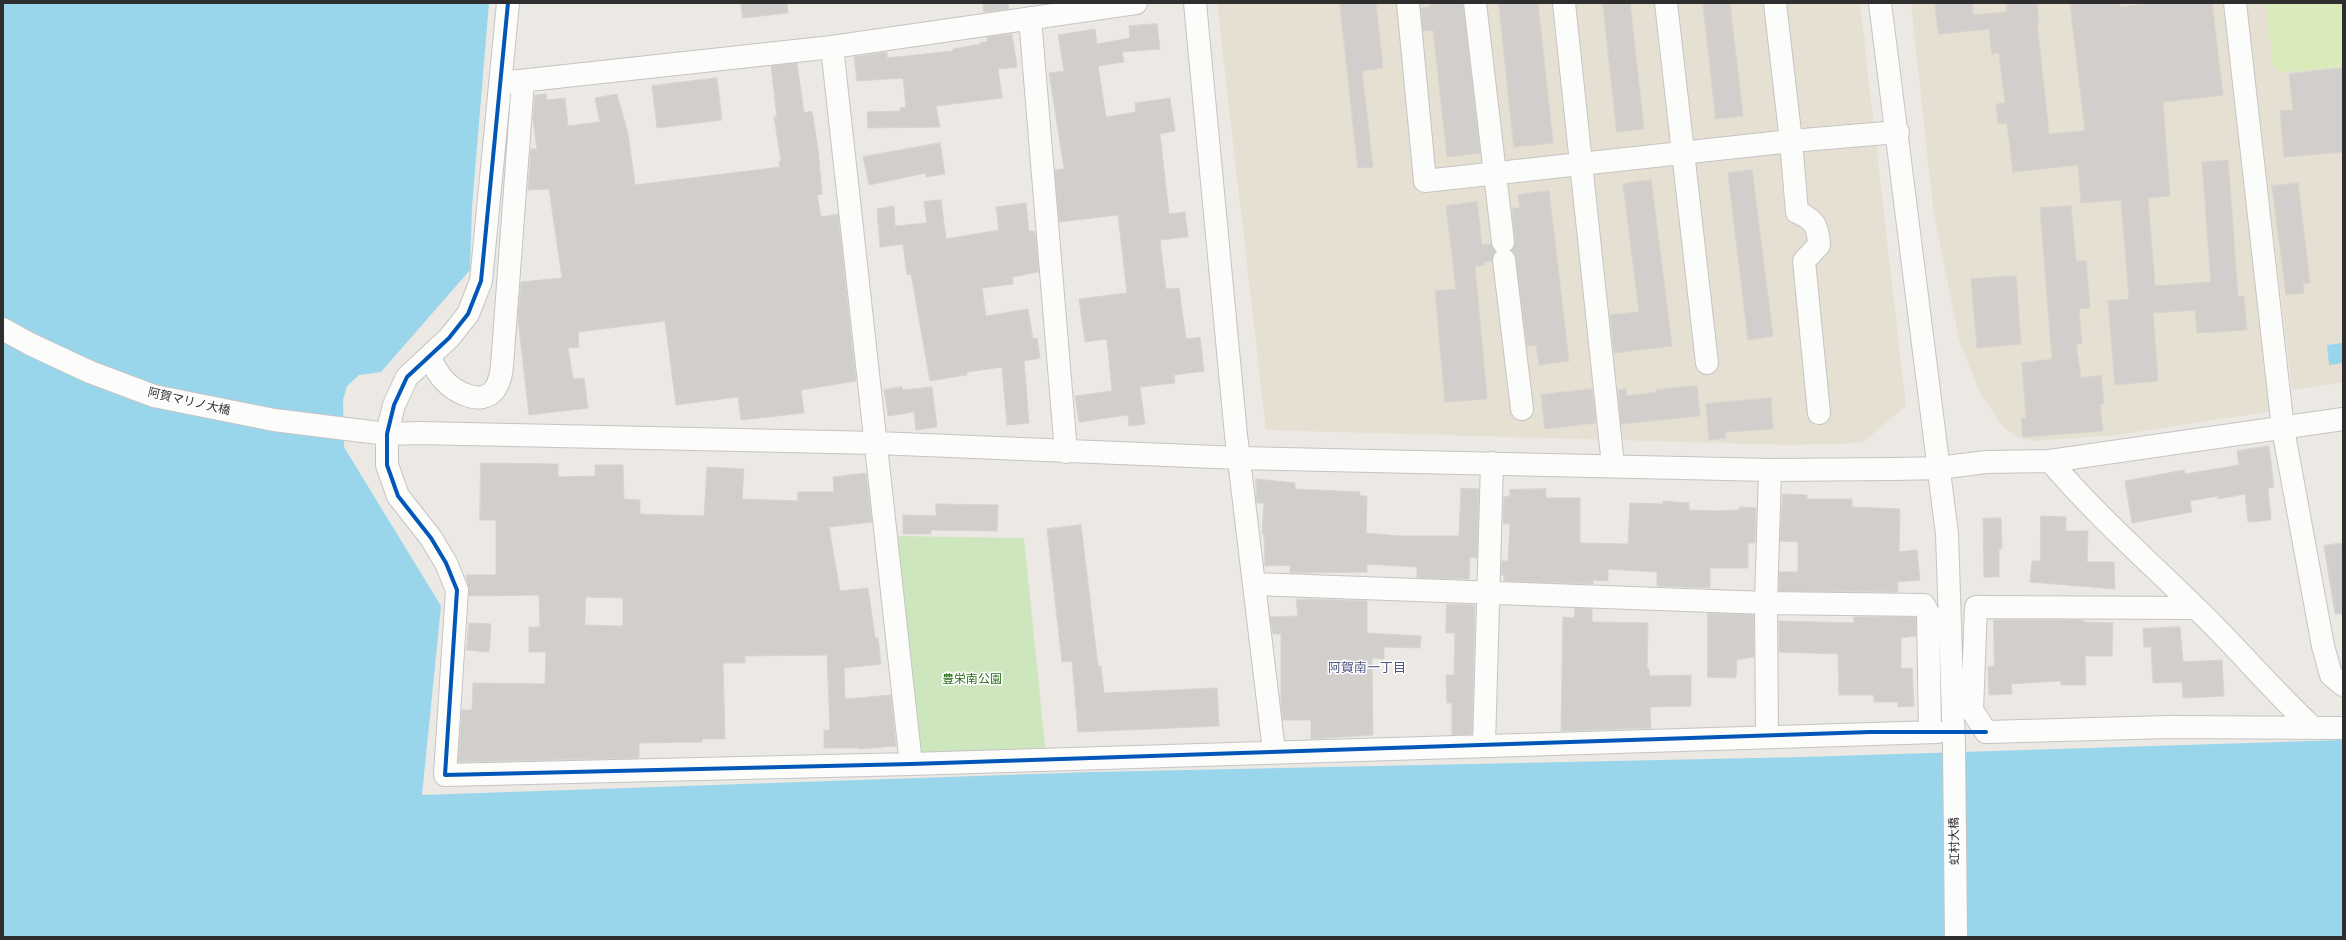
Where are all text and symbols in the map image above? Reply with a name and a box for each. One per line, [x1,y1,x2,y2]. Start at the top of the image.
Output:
street label: 阿賀マリノ大橋 [146,386,232,418]
district label: 阿賀南一丁目 [1328,660,1406,676]
park label: 豊栄南公園 [942,673,1002,687]
street label: 虹村大橋 [1947,817,1963,865]

